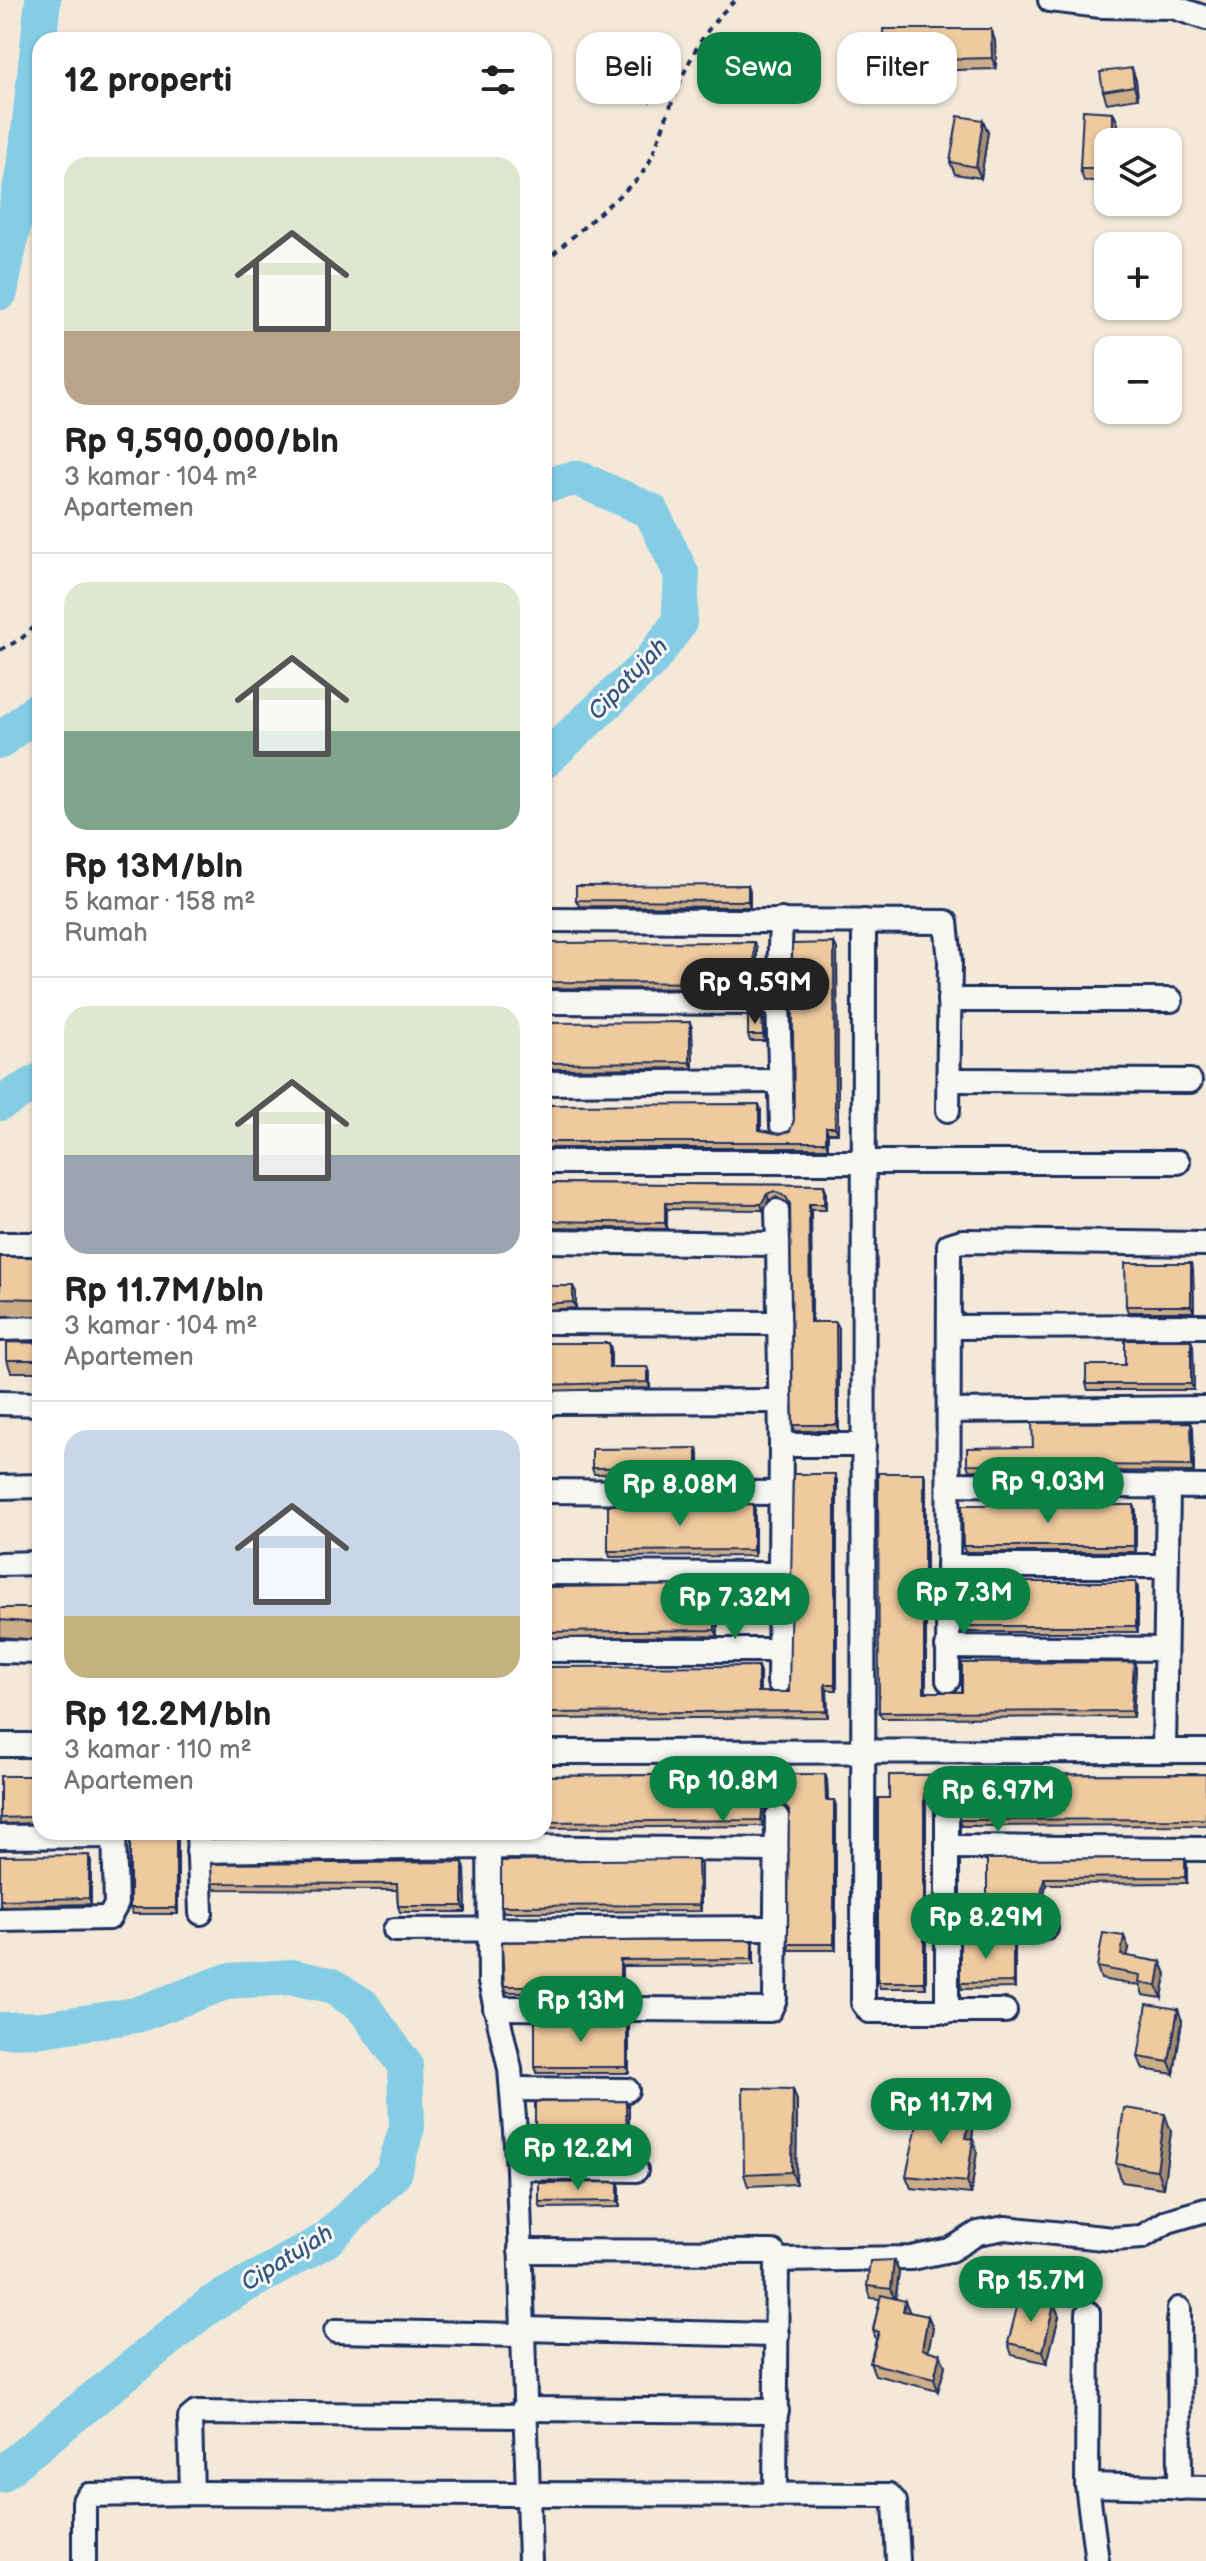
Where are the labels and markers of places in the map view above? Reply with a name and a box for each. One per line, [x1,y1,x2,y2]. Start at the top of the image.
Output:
pin: Rp 9.59M [672,958,838,1026]
pin: Rp 9.03M [965,1457,1131,1525]
pin: Rp 8.08M [597,1460,763,1528]
pin: Rp 7.3M [890,1568,1038,1636]
pin: Rp 7.32M [652,1573,818,1641]
pin: Rp 10.8M [640,1756,806,1824]
pin: Rp 6.97M [915,1766,1081,1834]
pin: Rp 8.29M [903,1893,1069,1961]
pin: Rp 13M [516,1976,646,2044]
pin: Rp 11.7M [858,2078,1024,2146]
pin: Rp 12.2M [495,2124,661,2192]
pin: Rp 15.7M [948,2256,1114,2324]

